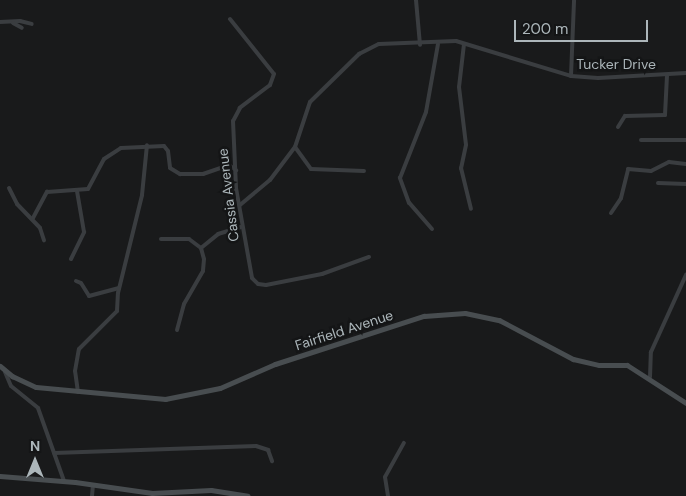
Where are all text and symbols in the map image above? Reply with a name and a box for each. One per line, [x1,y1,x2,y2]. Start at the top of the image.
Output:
scale bar [516,10,650,42]
text: 200 m [522,19,568,39]
street label: Tucker Drive [576,56,656,72]
street label: Cassia Avenue [214,147,242,243]
street label: Fairfield Avenue [293,306,395,354]
north arrow [10,436,60,486]
text: N [30,437,40,455]

